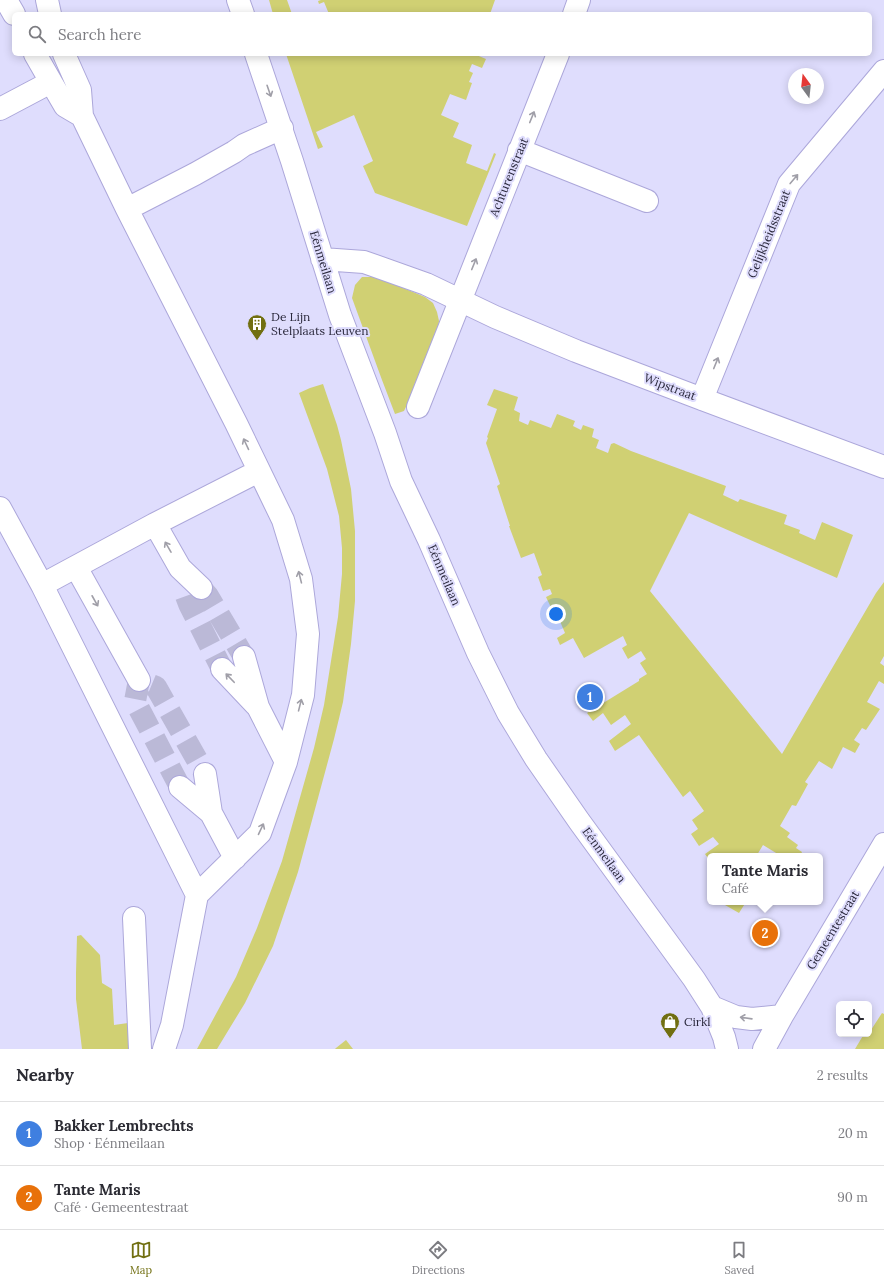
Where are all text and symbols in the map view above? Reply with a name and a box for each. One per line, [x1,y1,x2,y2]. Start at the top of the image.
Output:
search box [12,12,872,56]
icon: search [26,23,48,45]
text: Search here [58,25,141,44]
north arrow [788,68,824,104]
one-way arrow [266,84,273,97]
one-way arrow [529,112,537,124]
street label: Achturenstraat [485,135,531,219]
one-way arrow [789,173,798,184]
street label: Gelijkheidsstraat [744,187,793,280]
street label: Eénmeilaan [307,229,340,295]
one-way arrow [471,259,479,271]
place label: De Lijn Stelplaats Leuven [271,309,369,338]
building icon: De Lijn Stelplaats Leuven [246,313,268,341]
one-way arrow [713,357,721,369]
street label: Wipstraat [642,370,699,403]
one-way arrow [242,438,249,450]
one-way arrow [164,541,172,553]
street label: Eénmeilaan [425,542,464,608]
one-way arrow [296,570,304,583]
one-way arrow [92,595,100,607]
your location [546,604,566,624]
one-way arrow [225,673,235,683]
pin: 1 [577,682,603,712]
one-way arrow [297,699,304,712]
one-way arrow [258,823,265,835]
street label: Eénmeilaan [579,824,630,885]
popup [707,853,823,905]
text: Tante Maris [722,861,808,880]
text: Café [722,880,749,897]
street label: Gemeentestraat [803,887,862,972]
pin: 2 [752,918,778,948]
map controls [836,1001,872,1037]
button: locate [836,1001,872,1037]
shop icon: Cirkl [659,1011,681,1039]
place label: Cirkl [684,1014,711,1029]
one-way arrow [740,1014,753,1022]
text: Nearby [16,1064,74,1086]
text: 2 results [817,1067,868,1084]
text: Bakker Lembrechts [54,1116,194,1135]
text: 1 [26,1125,32,1142]
text: 20 m [838,1125,868,1142]
text: Shop · Eénmeilaan [54,1135,165,1152]
text: Tante Maris [54,1180,141,1199]
text: 2 [26,1189,32,1206]
text: 90 m [837,1189,868,1206]
text: Café · Gemeentestraat [54,1199,189,1216]
tab: Map [130,1239,152,1277]
tab: Directions [412,1239,465,1277]
tab: Saved [724,1239,754,1277]

